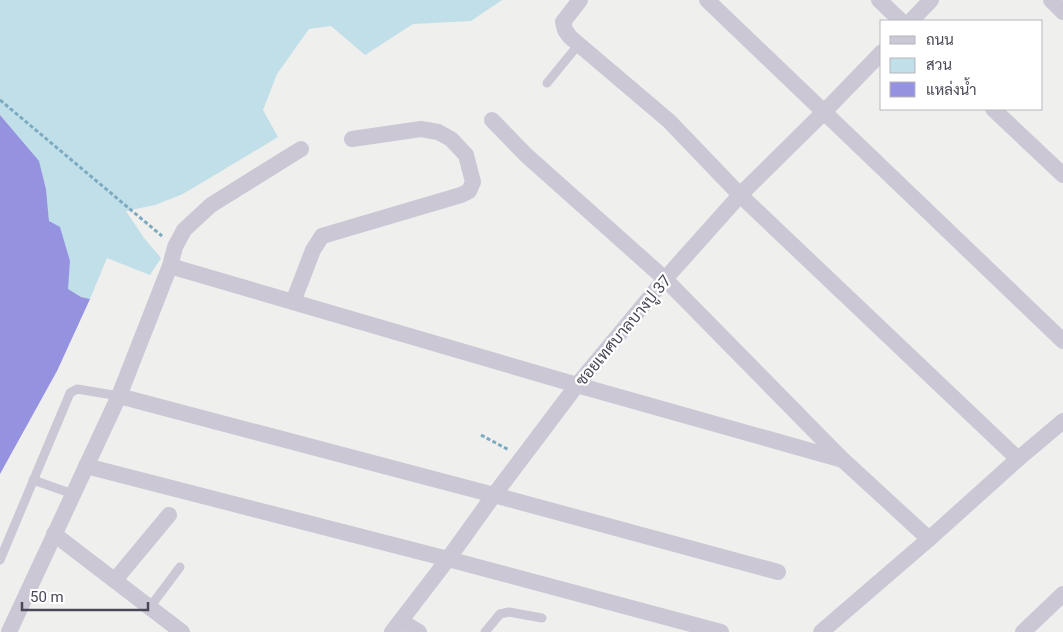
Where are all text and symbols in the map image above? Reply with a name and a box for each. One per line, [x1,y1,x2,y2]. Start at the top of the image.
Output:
legend [880,20,1043,110]
text: ถนน [926,31,954,49]
text: สวน [926,56,952,74]
text: แหล่งน้ำ [926,77,977,99]
street label: ซอยเทศบาลบางปู 37 [572,271,677,391]
scale bar [22,580,149,612]
text: 50 m [30,588,64,606]

